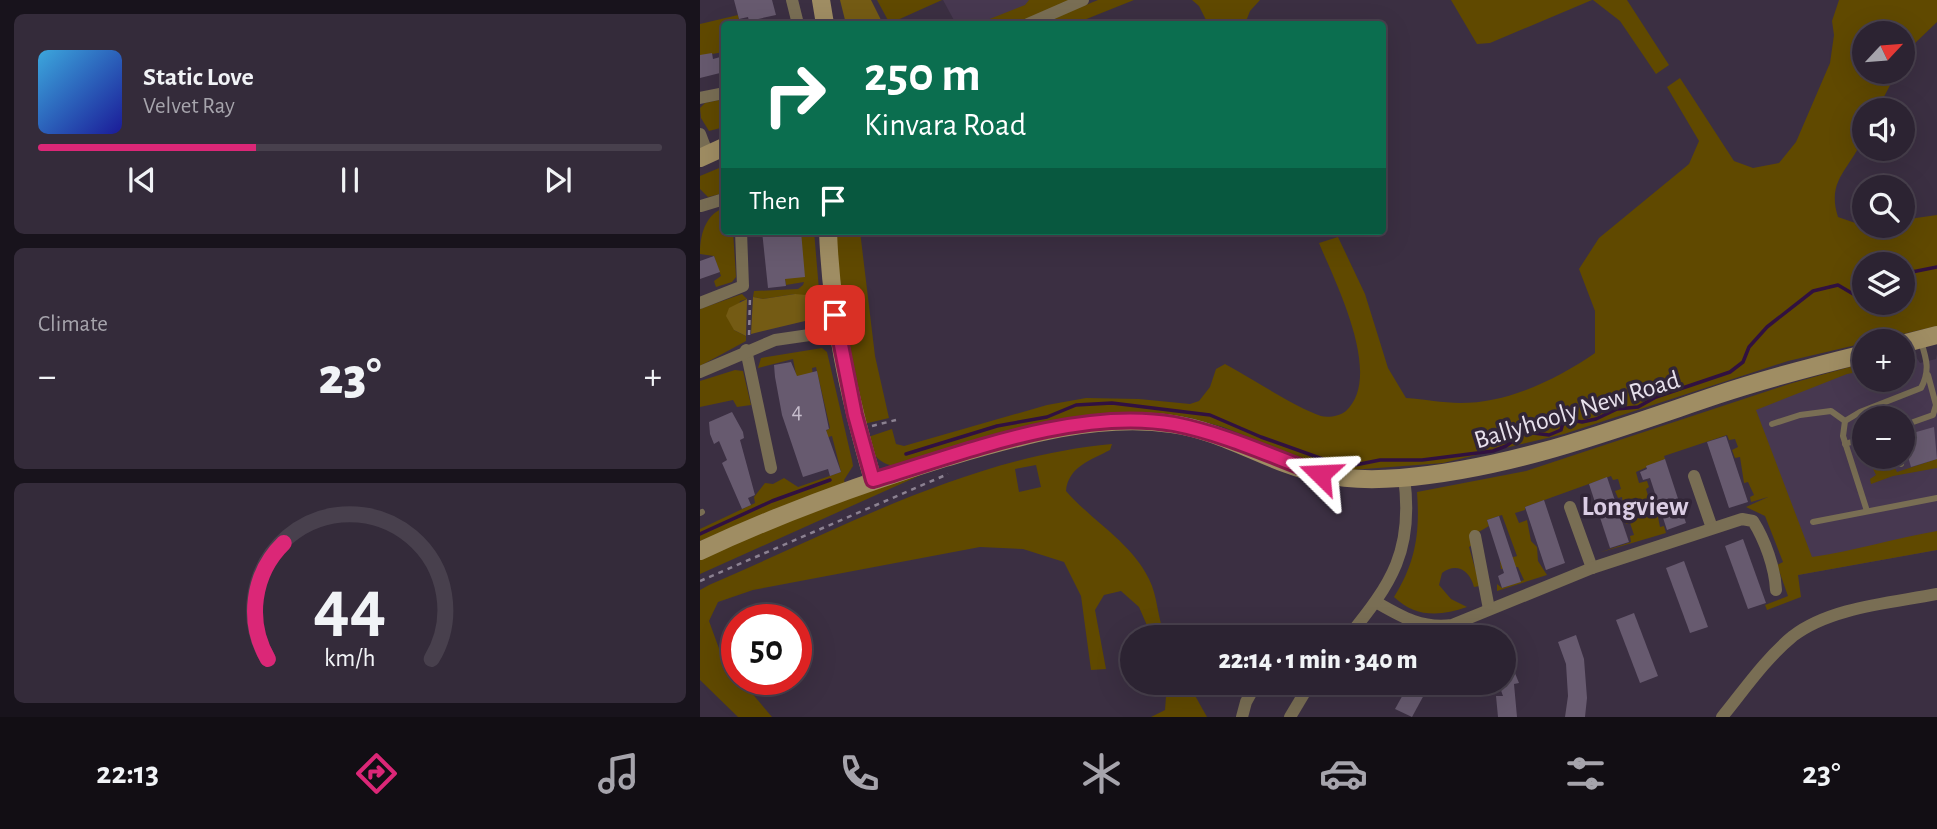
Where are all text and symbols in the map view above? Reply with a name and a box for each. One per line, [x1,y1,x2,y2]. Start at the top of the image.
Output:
north arrow [1852,21,1914,84]
map controls [1852,21,1915,469]
icon: right [749,49,840,140]
text: 250 m [864,51,981,100]
text: Static Love [143,64,254,90]
text: Velvet Ray [143,95,235,118]
button: sound [1852,98,1915,161]
text: Kinvara Road [864,109,1026,141]
icon: previous [123,161,161,199]
icon: pause [331,161,369,199]
icon: next [539,161,577,199]
button: search [1852,175,1915,238]
icon: arrive [814,182,852,220]
text: Then [749,188,800,214]
button: layers [1852,252,1915,315]
pin [805,285,865,345]
icon: arrive [816,296,854,334]
text: Climate [38,313,108,336]
button: + [1852,329,1915,392]
text: 23° [319,351,381,403]
text: − [38,358,56,396]
text: + [644,358,662,396]
street label: Ballyhooly New Road [1471,366,1683,454]
house number: 4 [791,400,803,423]
button: − [1852,406,1915,469]
position arrow [1283,437,1357,511]
district label: Longview [1581,493,1689,521]
text: 44 [313,571,387,644]
speed limit sign: 50 [721,604,812,695]
text: km/h [324,646,376,671]
text: 22:14 · 1 min · 340 m [1218,647,1418,673]
icon: directions [352,749,401,798]
icon: music [594,749,643,798]
icon: phone [835,749,884,798]
icon: climate [1077,749,1126,798]
icon: car [1319,749,1368,798]
icon: filters [1561,749,1610,798]
text: 22:13 [96,757,159,789]
text: 23° [1802,757,1841,789]

